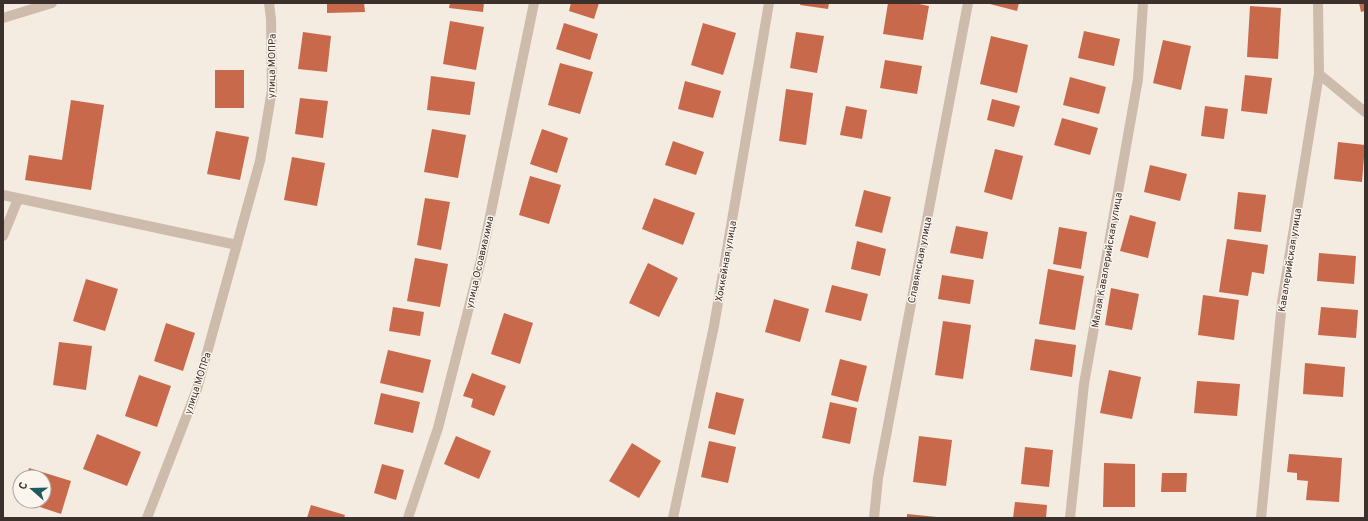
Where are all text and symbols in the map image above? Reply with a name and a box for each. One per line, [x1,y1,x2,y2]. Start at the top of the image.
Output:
street label: улица МОПРа [265,34,280,98]
street label: Малая Кавалерийская улица [1089,192,1126,329]
street label: Кавалерийская улица [1276,207,1305,313]
street label: улица Осоавиахима [464,215,497,310]
street label: Славянская улица [906,216,935,305]
street label: Хоккейная улица [713,220,740,303]
street label: улица МОПРа [182,351,215,416]
north arrow [12,469,52,509]
text: С [16,480,31,492]

